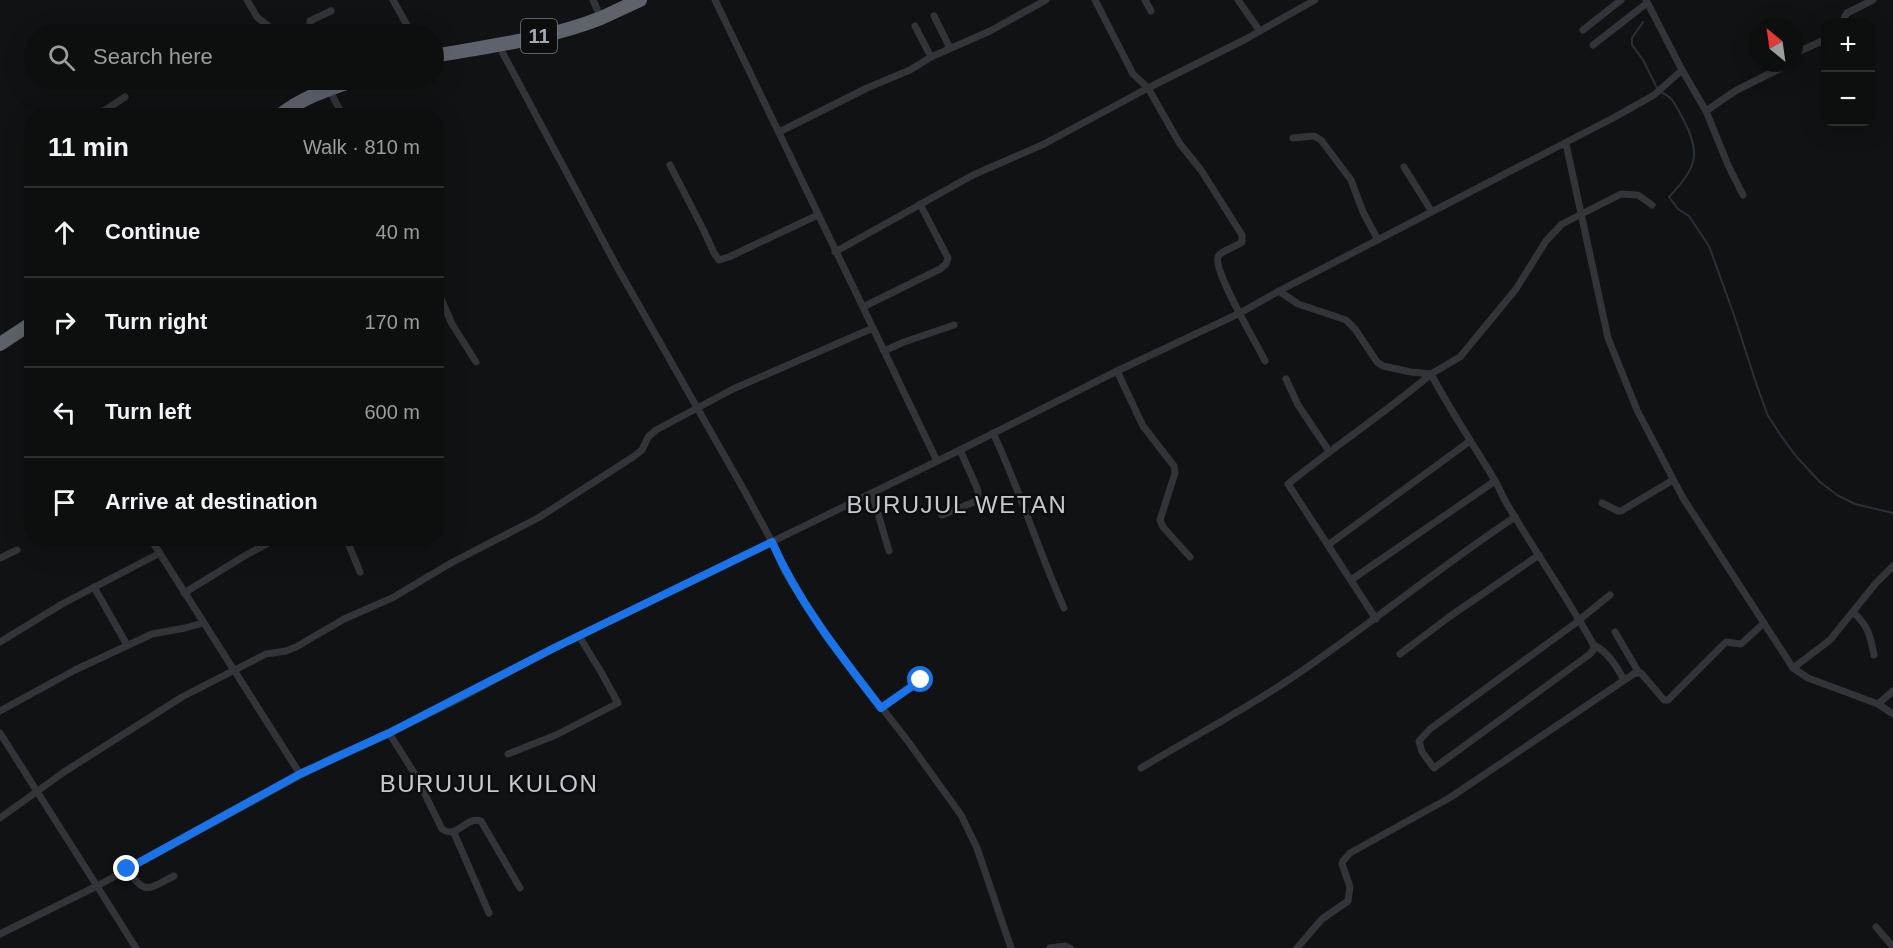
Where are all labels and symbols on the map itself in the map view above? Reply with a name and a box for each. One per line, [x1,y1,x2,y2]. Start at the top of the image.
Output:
north arrow [1749,18,1803,72]
road number: 11 [521,19,557,53]
district label: BURUJUL WETAN [847,491,1067,518]
route start [907,666,933,692]
district label: BURUJUL KULON [380,770,598,797]
route end [113,855,139,881]

